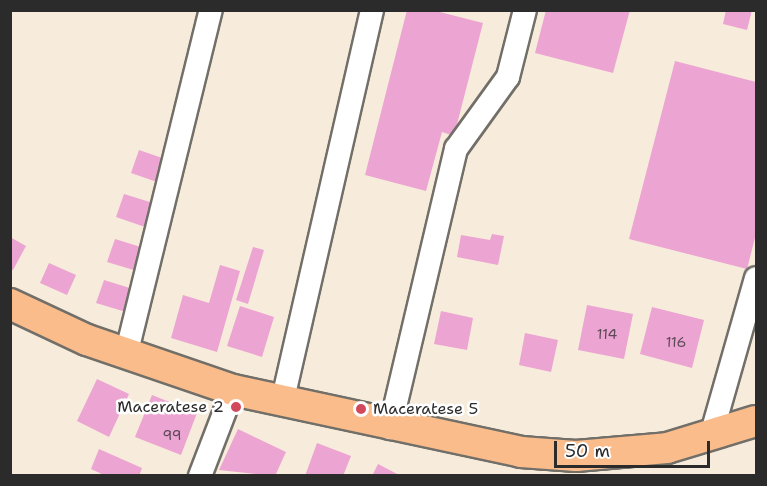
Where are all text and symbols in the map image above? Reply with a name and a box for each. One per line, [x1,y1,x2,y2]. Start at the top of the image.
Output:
house number: 114 [597,326,617,342]
house number: 116 [666,334,686,350]
place label: Maceratese 2 [117,397,224,417]
place label: Maceratese 5 [373,399,478,419]
marker: Maceratese 2 [229,400,243,414]
marker: Maceratese 5 [354,402,368,416]
house number: 99 [162,427,182,443]
scale bar [557,429,713,467]
text: 50 m [565,439,610,463]

